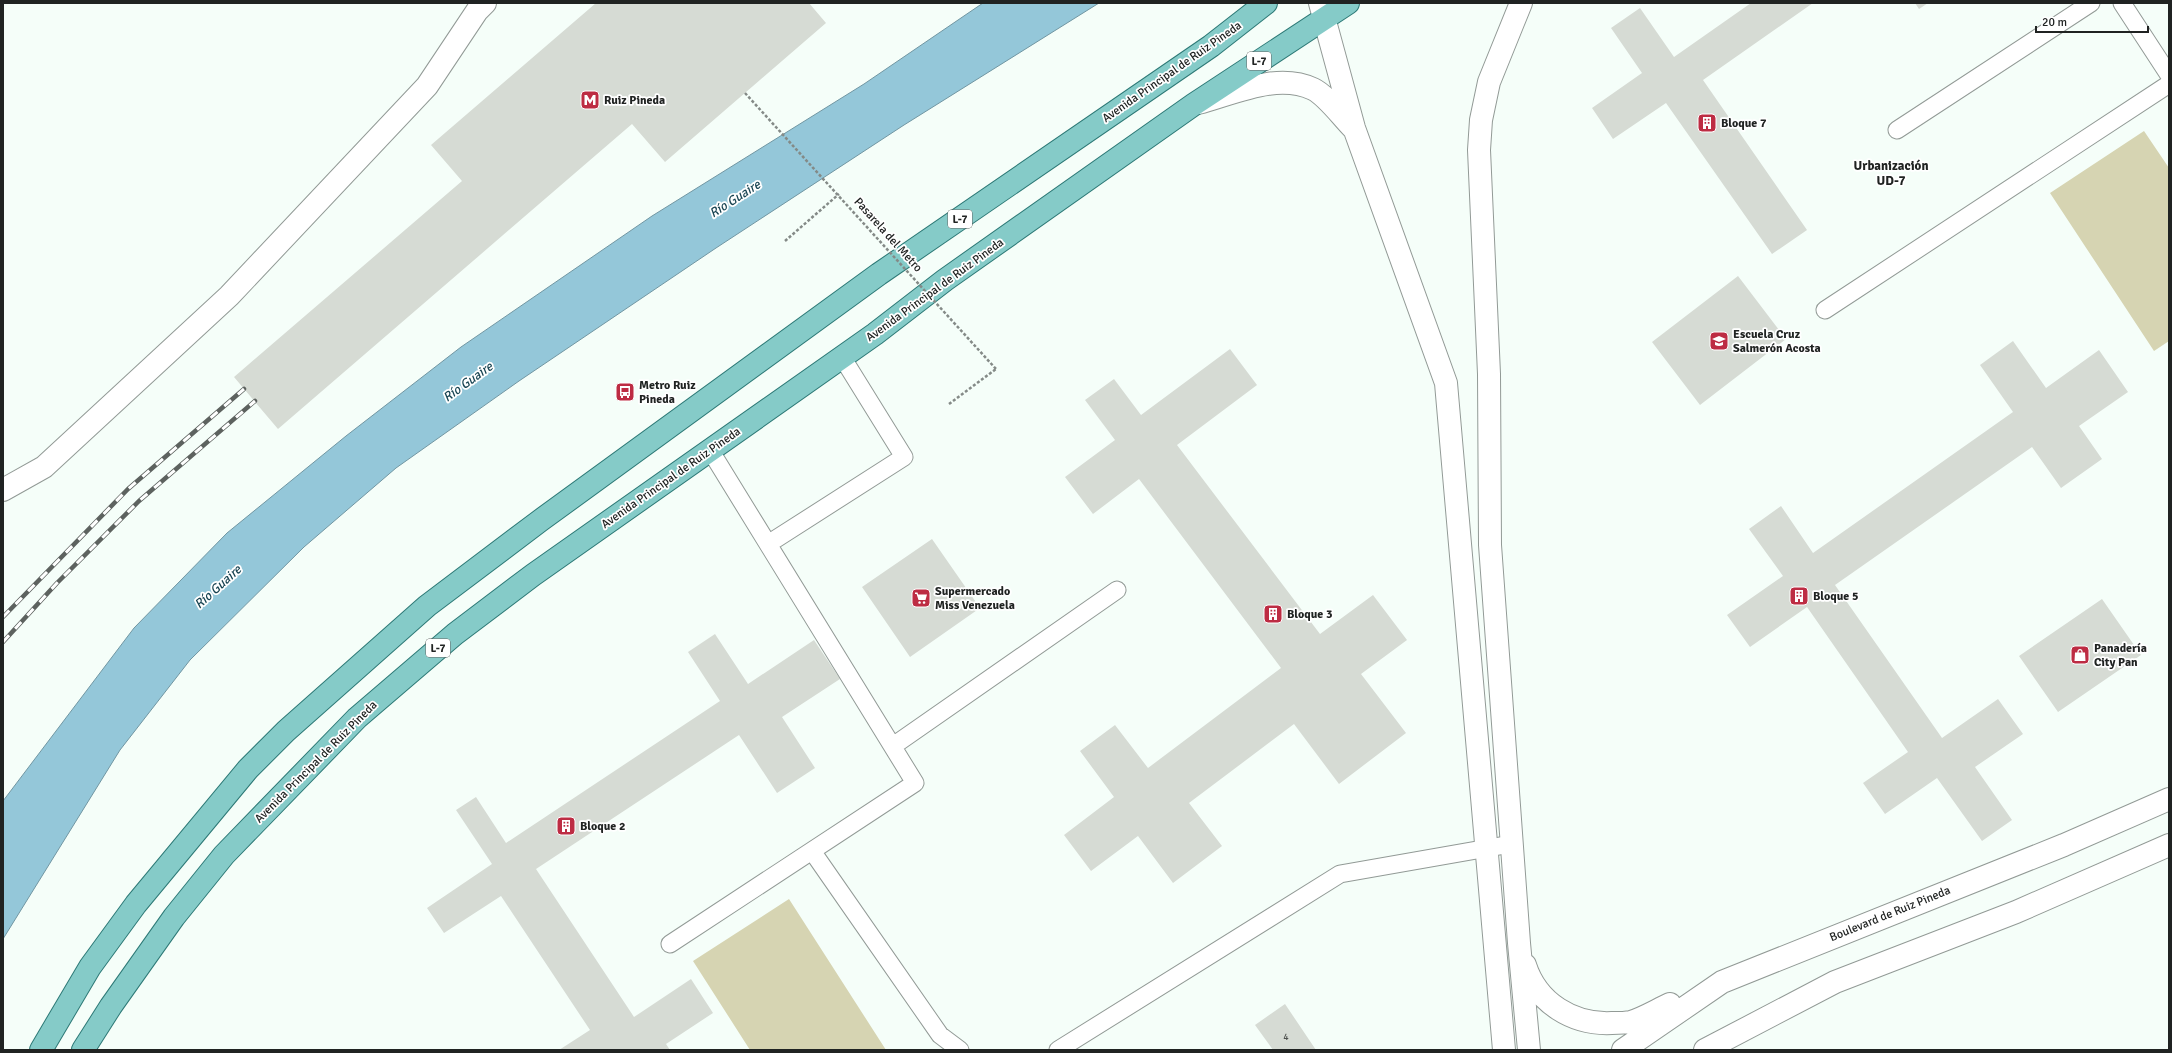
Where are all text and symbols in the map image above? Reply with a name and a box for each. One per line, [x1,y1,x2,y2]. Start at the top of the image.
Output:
scale bar [2036,8,2148,34]
text: 20 m [2042,15,2067,30]
street label: Avenida Principal de Ruiz Pineda [1099,18,1245,126]
road number: L-7 [1247,52,1271,70]
metro station icon: Ruiz Pineda [579,89,601,111]
place label: Ruiz Pineda [604,93,665,108]
building icon: Bloque 7 [1696,112,1718,134]
place label: Bloque 7 [1721,116,1767,131]
district label: Urbanización UD-7 [1853,158,1929,189]
water label: Río Guaire [706,176,765,221]
street label: Pasarela del Metro [851,195,925,275]
road number: L-7 [948,210,972,228]
street label: Avenida Principal de Ruiz Pineda [863,235,1007,345]
place label: Escuela Cruz Salmerón Acosta [1733,327,1821,356]
school or university icon: Escuela Cruz Salmerón Acosta [1708,330,1730,352]
water label: Río Guaire [440,358,497,405]
place label: Metro Ruiz Pineda [639,378,696,407]
bus stop icon: Metro Ruiz Pineda [614,381,636,403]
street label: Avenida Principal de Ruiz Pineda [598,424,744,532]
water label: Río Guaire [191,561,246,612]
place label: Supermercado Miss Venezuela [935,584,1015,613]
building icon: Bloque 5 [1788,585,1810,607]
supermarket icon: Supermercado Miss Venezuela [910,587,932,609]
place label: Bloque 5 [1813,589,1858,604]
building icon: Bloque 3 [1262,603,1284,625]
place label: Bloque 3 [1287,607,1332,622]
road number: L-7 [426,639,450,657]
place label: Panadería City Pan [2094,641,2147,670]
shop icon: Panadería City Pan [2069,644,2091,666]
street label: Avenida Principal de Ruiz Pineda [252,698,380,826]
building icon: Bloque 2 [555,815,577,837]
place label: Bloque 2 [580,819,625,834]
street label: Boulevard de Ruiz Pineda [1827,883,1953,945]
house number: 4 [1283,1031,1289,1043]

